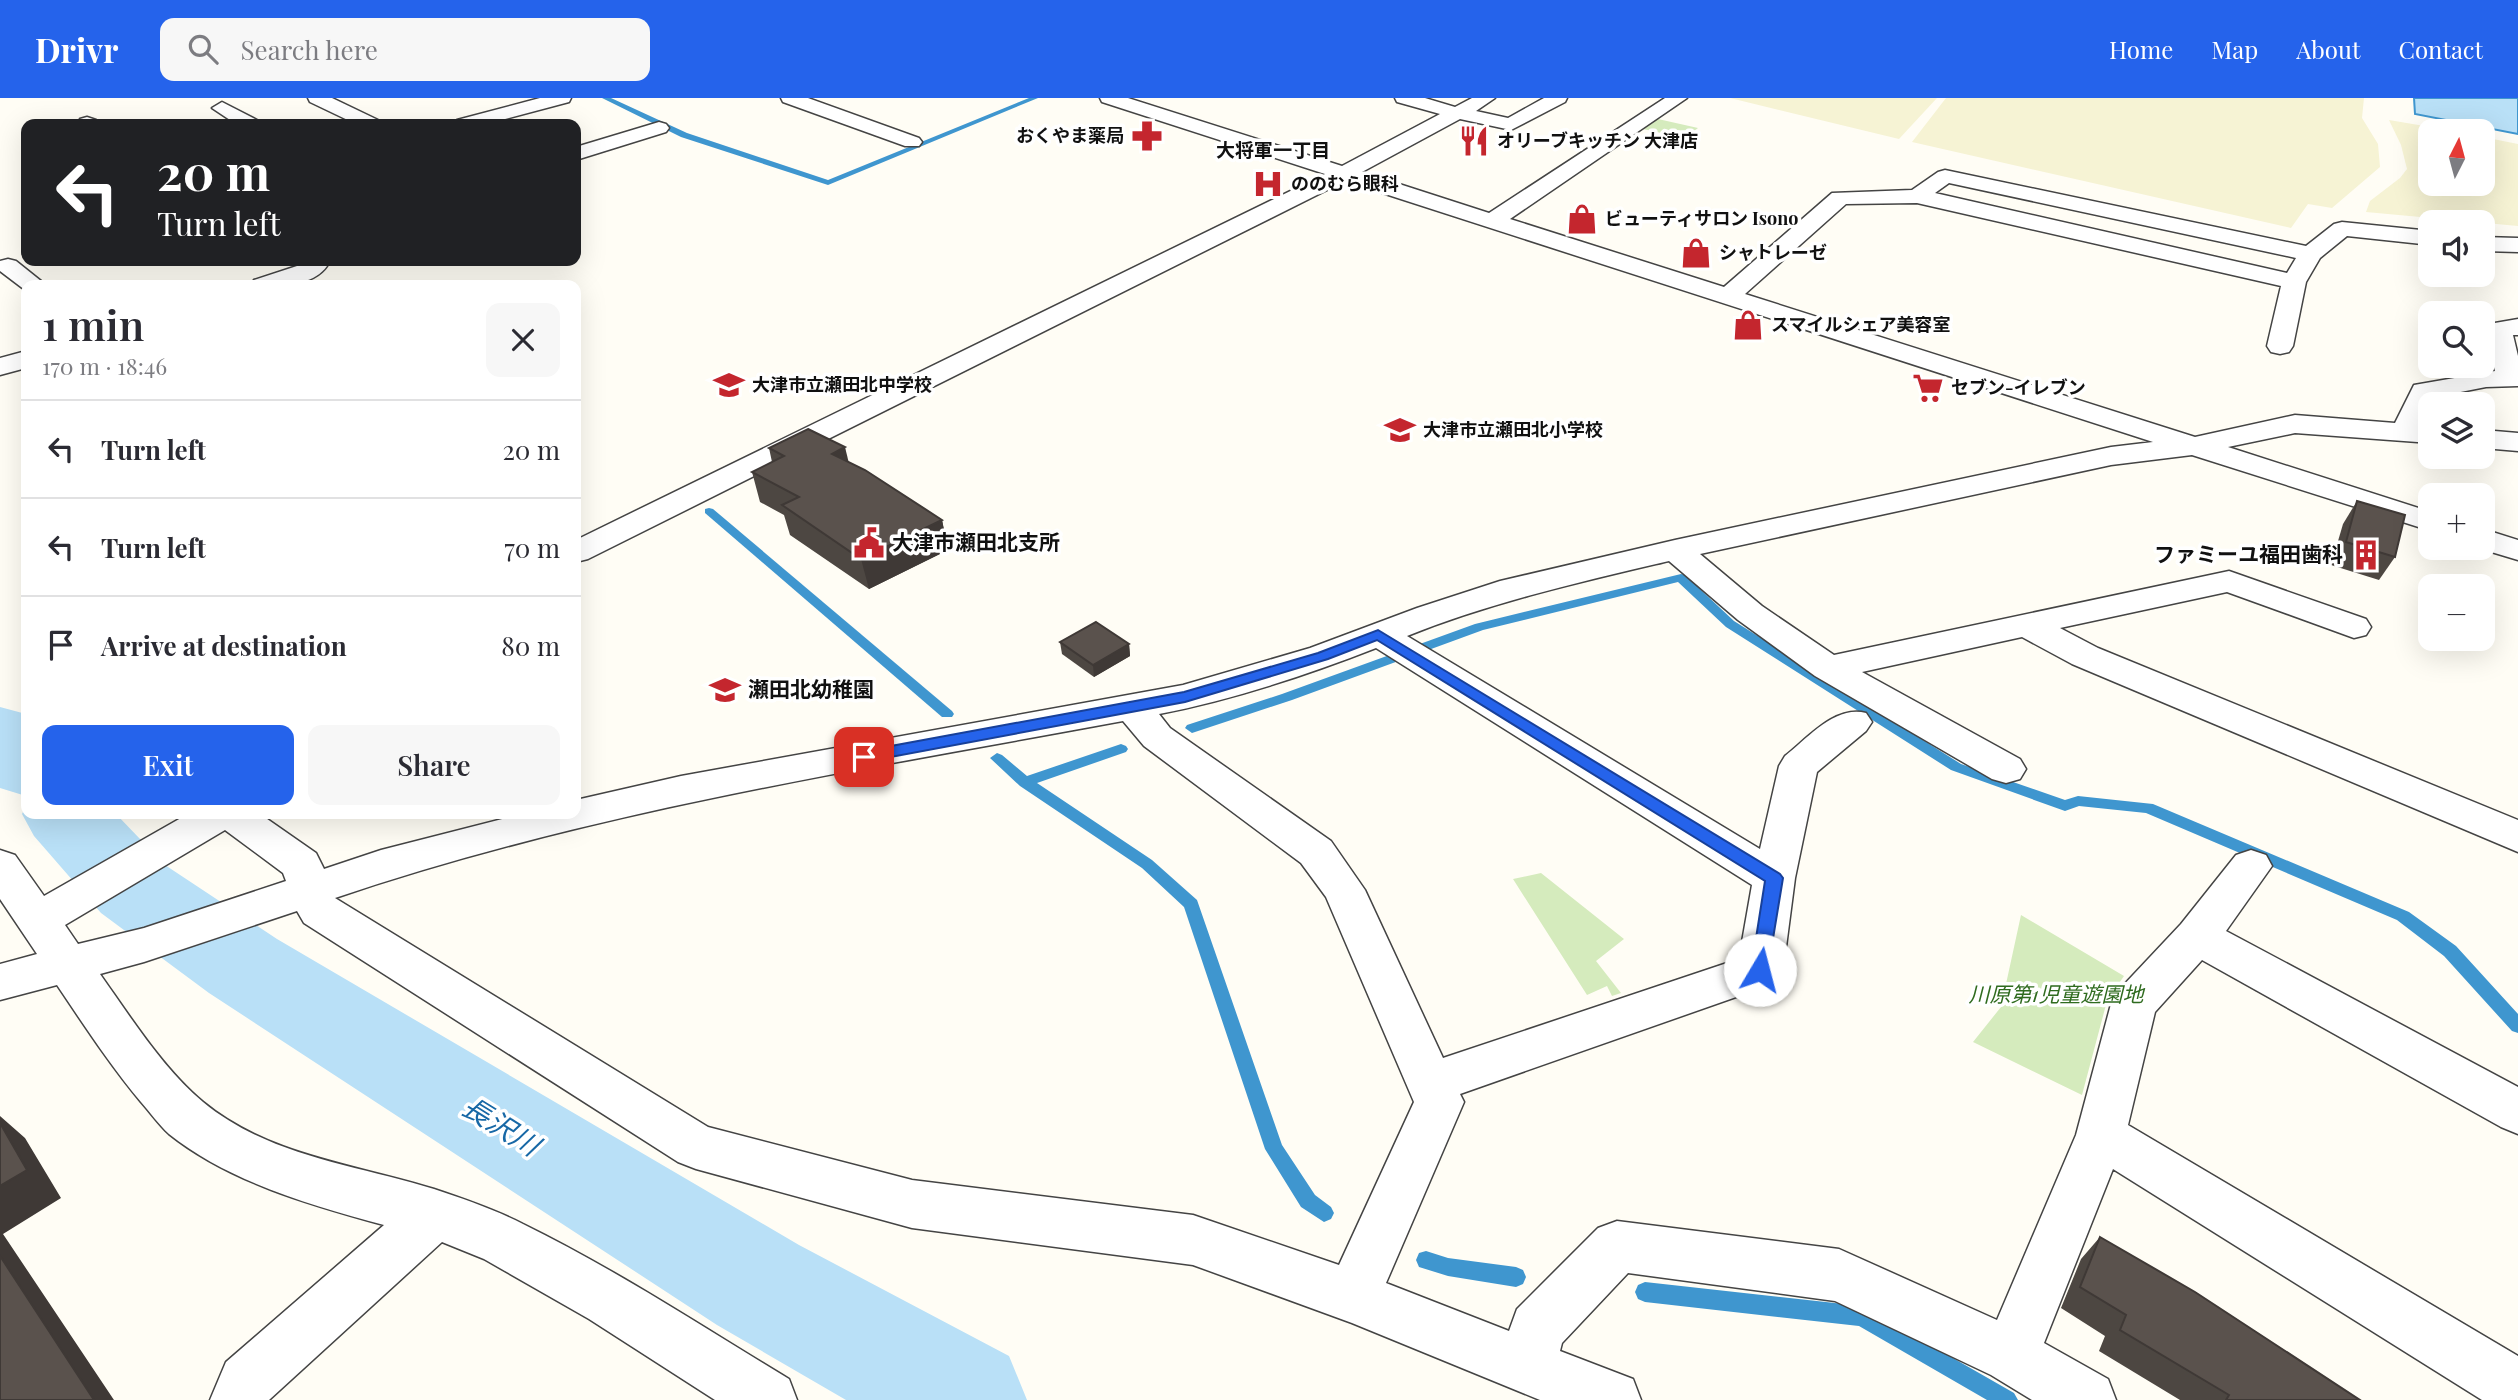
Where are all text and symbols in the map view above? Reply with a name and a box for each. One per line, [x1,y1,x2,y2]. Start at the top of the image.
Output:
search box [160,18,650,81]
text: Drivr [35,27,118,71]
icon: search [184,30,222,68]
text: Search here [240,32,378,67]
text: Home [2109,33,2173,65]
text: Map [2211,33,2258,65]
text: About [2296,33,2360,65]
text: Contact [2398,33,2483,65]
pharmacy icon: おくやま薬局 [1130,119,1164,153]
north arrow [2418,119,2496,196]
map controls [2418,119,2495,651]
place label: おくやま薬局 [1016,123,1124,147]
restaurant icon: オリーブキッチン 大津店 [1457,124,1491,158]
place label: オリーブキッチン 大津店 [1497,128,1698,152]
district label: 大将軍一丁目 [1216,136,1330,162]
text: 20 m [157,138,270,203]
icon: left [42,147,133,238]
hospital icon: ののむら眼科 [1251,167,1285,201]
place label: ののむら眼科 [1291,171,1399,195]
text: Turn left [157,201,281,244]
shop icon: ビューティサロン Isono [1565,202,1599,236]
place label: ビューティサロン Isono [1605,206,1799,230]
button: sound [2418,210,2495,287]
shop icon: シャトレーゼ [1679,236,1713,270]
place label: シャトレーゼ [1719,240,1827,264]
text: 1 min [42,296,144,352]
button: search [2418,301,2495,378]
button: close [486,303,560,377]
shop icon: スマイルシェア美容室 [1731,308,1765,342]
place label: スマイルシェア美容室 [1771,312,1950,336]
text: 170 m · 18:46 [42,350,167,381]
school or university icon: 大津市立瀬田北中学校 [712,368,746,402]
supermarket icon: セブン-イレブン [1911,371,1945,405]
place label: 大津市立瀬田北中学校 [752,372,932,396]
place label: セブン-イレブン [1951,375,2086,399]
button: layers [2418,392,2495,469]
school or university icon: 大津市立瀬田北小学校 [1383,413,1417,447]
place label: 大津市立瀬田北小学校 [1423,417,1603,441]
icon: left [42,430,80,468]
text: Turn left [101,432,206,467]
text: 20 m [502,432,560,467]
button: + [2418,483,2495,560]
public building icon: 大津市瀬田北支所 [852,526,886,560]
place label: 大津市瀬田北支所 [892,527,1060,555]
icon: left [42,528,80,566]
text: Turn left [101,530,206,565]
text: 70 m [504,530,560,565]
building icon: ファミーユ福田歯科 [2349,538,2383,572]
place label: ファミーユ福田歯科 [2154,539,2343,567]
button: − [2418,574,2495,651]
icon: arrive [42,626,80,664]
text: Arrive at destination [101,628,347,663]
text: 80 m [501,628,560,663]
school or university icon: 瀬田北幼稚園 [708,673,742,707]
place label: 瀬田北幼稚園 [748,674,874,702]
button: Exit [42,725,294,805]
button: Share [308,725,560,805]
pin [834,727,894,787]
icon: arrive [845,738,883,776]
position arrow [1723,933,1797,1007]
park label: 川原第1児童遊園地 [1968,979,2146,1007]
water label: 長沢川 [456,1087,550,1164]

